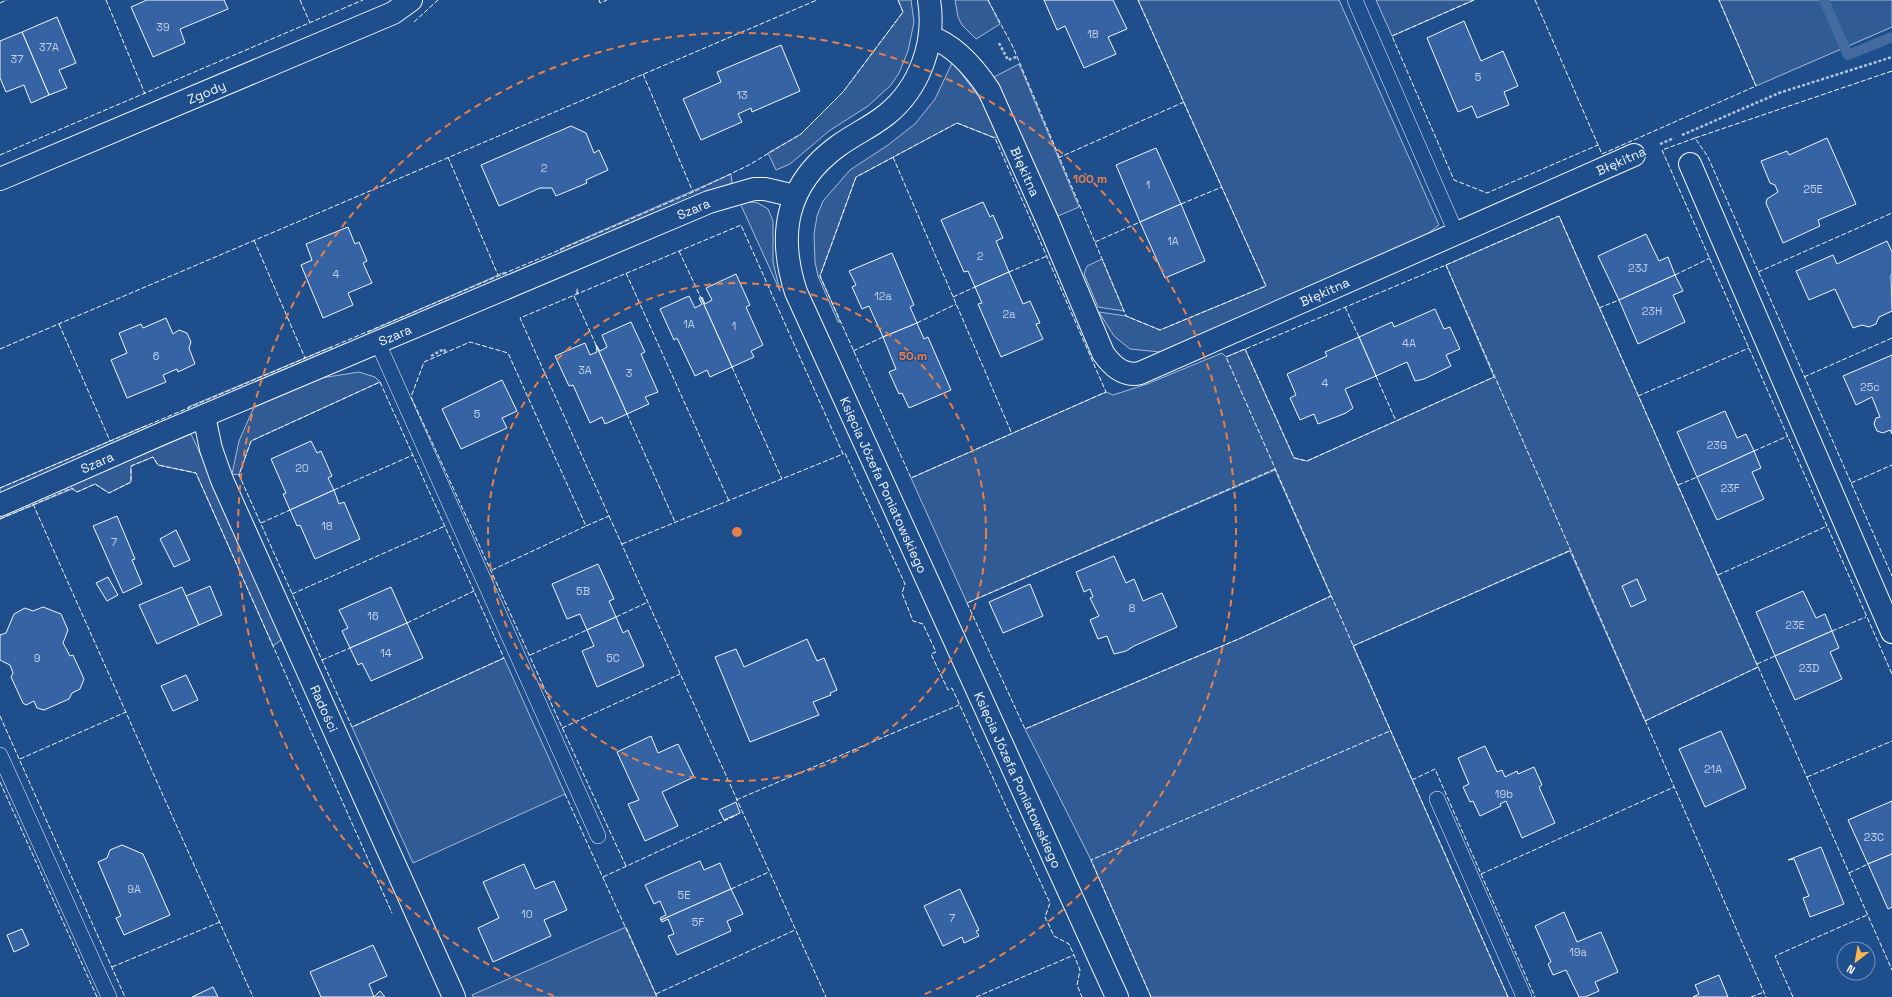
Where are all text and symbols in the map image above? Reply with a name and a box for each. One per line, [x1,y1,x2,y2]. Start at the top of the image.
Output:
house number: 39 [156,20,170,34]
house number: 18 [1087,27,1099,41]
house number: 37A [39,40,59,54]
house number: 37 [11,52,23,66]
house number: 5 [1475,70,1482,84]
street label: Zgody [185,76,228,107]
house number: 13 [736,88,748,102]
street label: Błękitna [1593,142,1649,179]
street label: Błękitna [1007,144,1044,200]
house number: 2 [541,161,548,175]
text: 100 m [1073,171,1107,187]
house number: 1 [1146,178,1150,192]
house number: 25E [1803,182,1823,196]
street label: Szara [674,194,713,223]
house number: 1A [1167,234,1179,248]
house number: 2 [977,249,984,263]
house number: 23J [1628,261,1648,275]
house number: 4 [333,267,340,281]
street label: Błękitna [1297,273,1353,310]
house number: 12a [874,289,892,303]
house number: 23H [1642,304,1662,318]
house number: 2a [1003,307,1016,321]
house number: 1A [683,317,695,331]
house number: 1 [732,319,736,333]
street label: Szara [376,320,415,349]
house number: 4A [1402,336,1416,350]
text: 50 m [899,348,927,364]
house number: 6 [153,349,160,363]
house number: 3A [578,363,592,377]
house number: 3 [626,366,633,380]
house number: 4 [1322,376,1329,390]
house number: 25c [1860,380,1880,394]
street label: Księcia Józefa Poniatowskiego [836,394,931,576]
house number: 5 [474,407,481,421]
house number: 23G [1707,438,1727,452]
street label: Szara [78,447,117,477]
house number: 20 [295,461,309,475]
house number: 23F [1720,481,1740,495]
house number: 18 [321,519,333,533]
centre of rings [730,525,744,539]
house number: 7 [111,535,117,549]
house number: 5B [576,584,590,598]
house number: 8 [1129,601,1136,615]
house number: 16 [367,609,379,623]
house number: 23E [1785,618,1805,632]
house number: 14 [380,646,392,660]
house number: 9 [34,651,41,665]
house number: 5C [606,651,620,665]
house number: 23D [1799,661,1819,675]
street label: Radości [307,682,342,735]
street label: Księcia Józefa Poniatowskiego [971,689,1066,871]
house number: 21A [1704,762,1722,776]
house number: 19b [1495,787,1513,801]
house number: 23C [1864,830,1884,844]
house number: 9A [127,882,141,896]
house number: 5E [678,888,690,902]
house number: 10 [521,907,533,921]
house number: 7 [949,911,955,925]
house number: 5F [692,915,704,929]
north arrow [1836,941,1876,981]
house number: 19a [1569,945,1588,959]
text: N [1844,962,1858,977]

